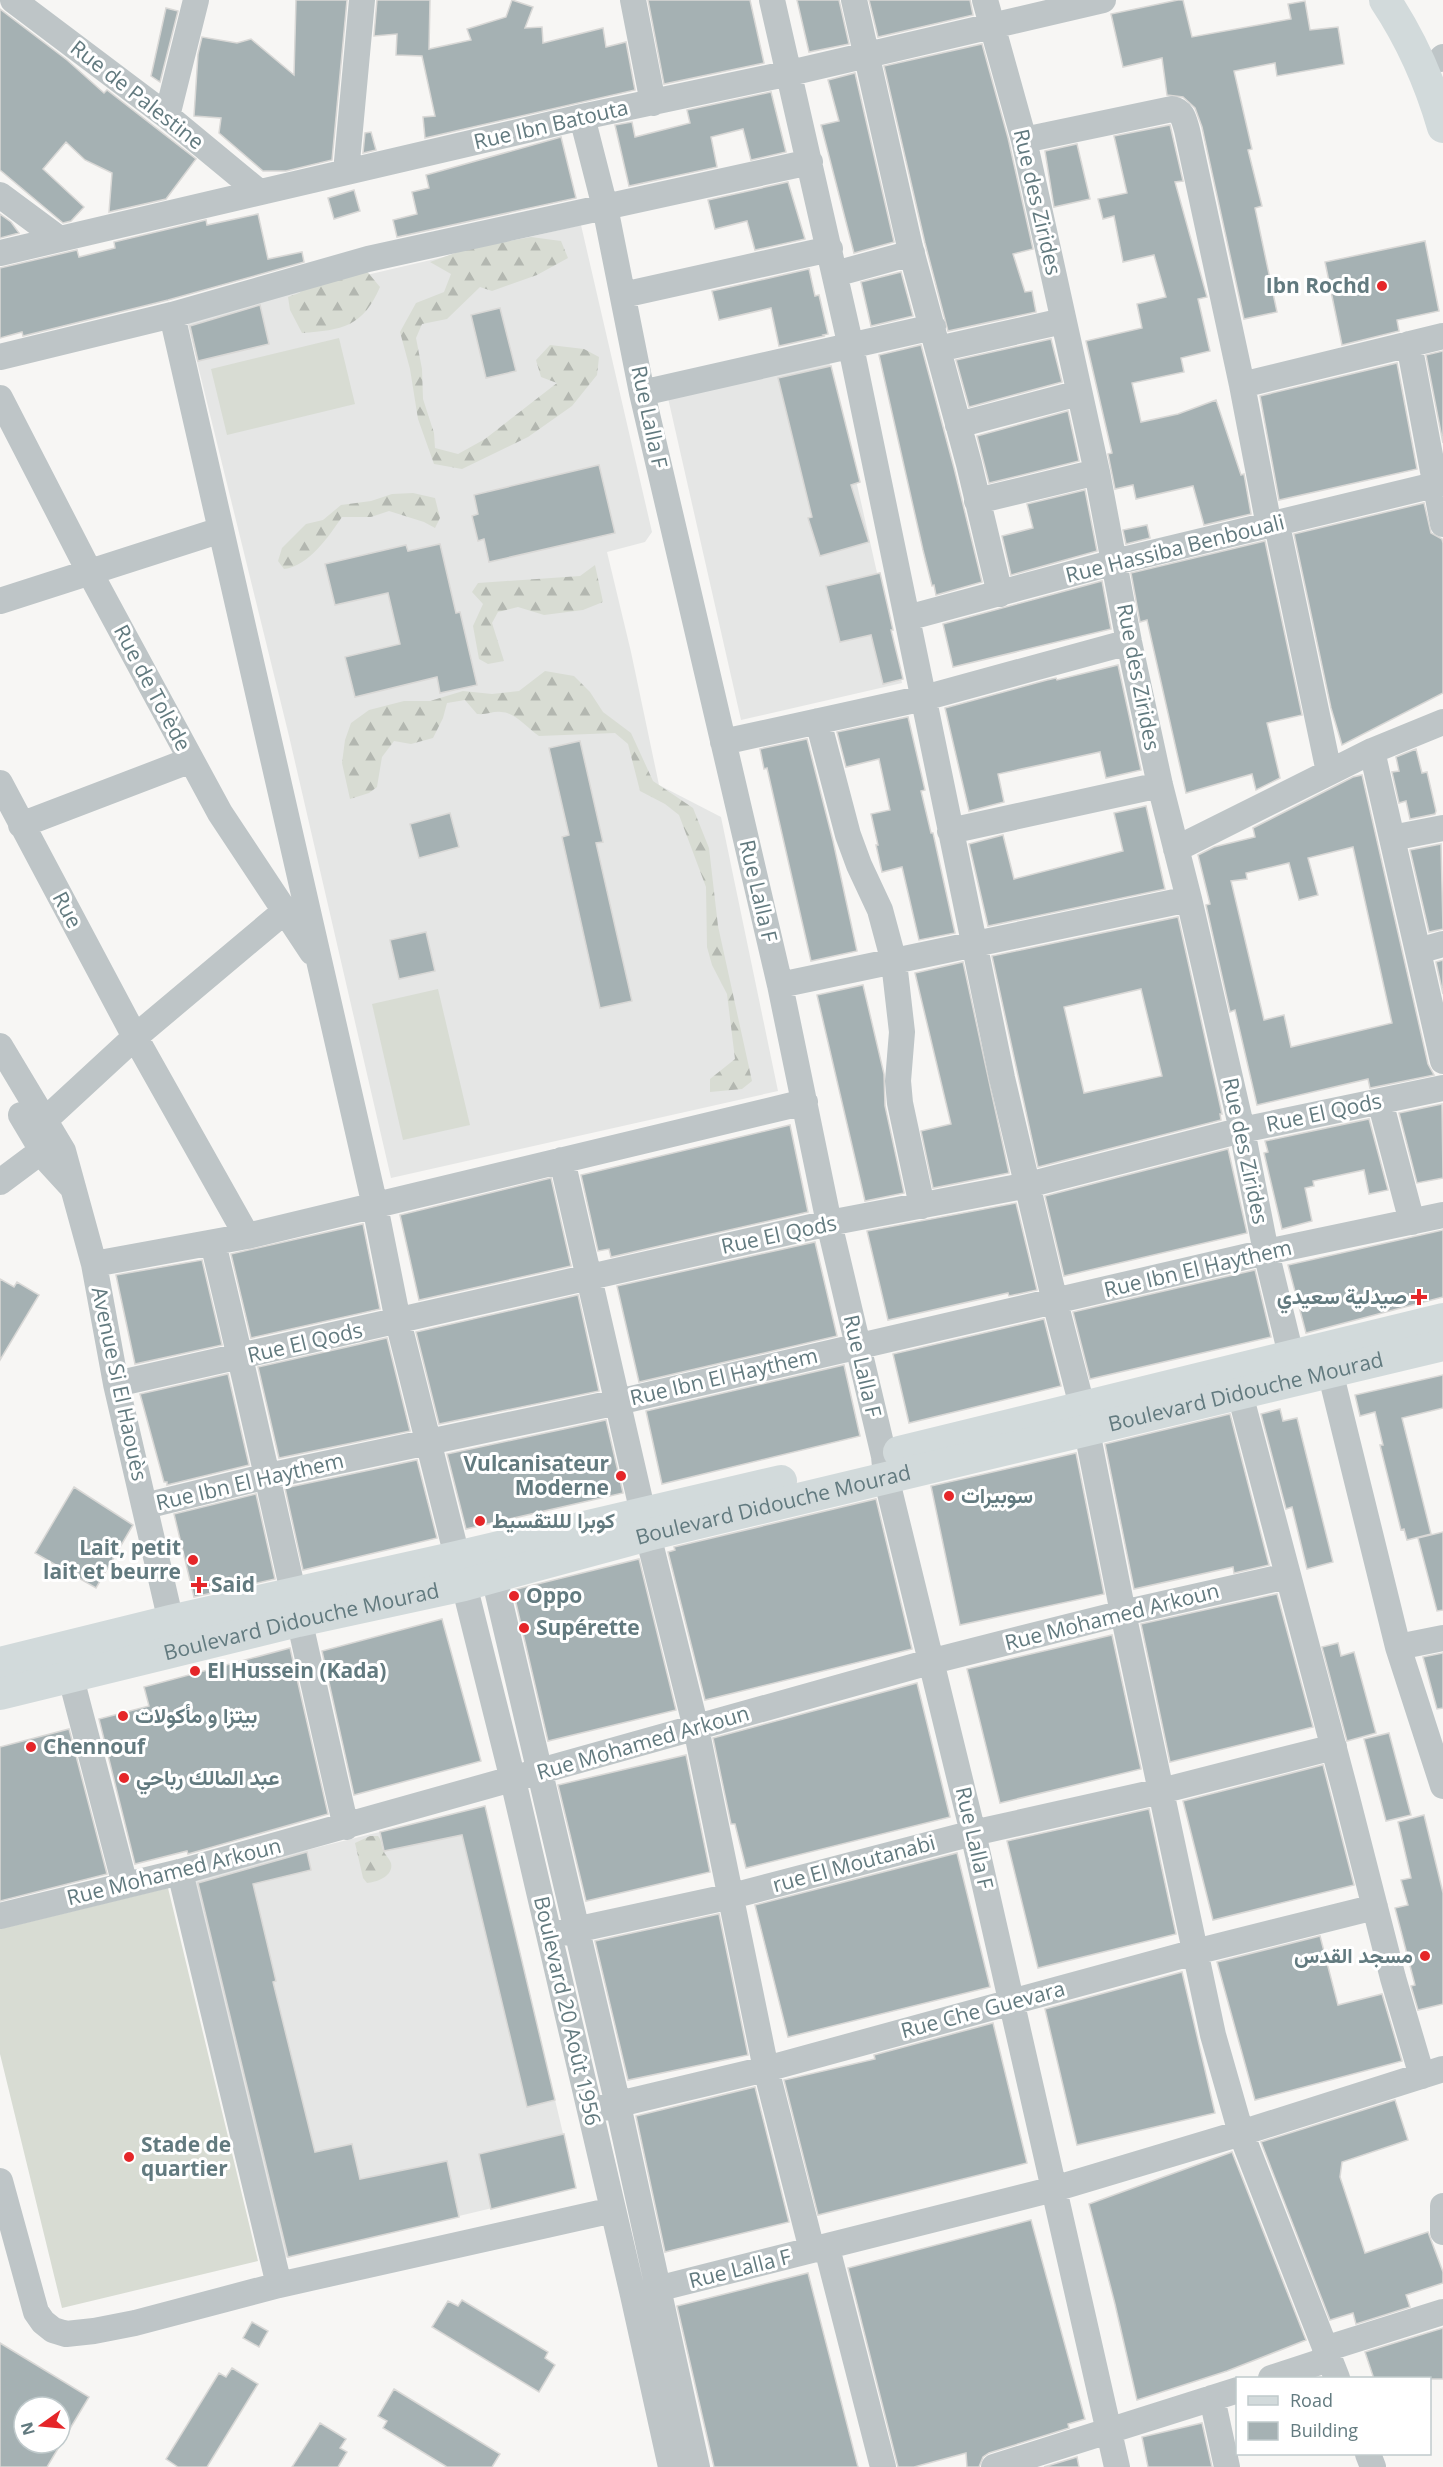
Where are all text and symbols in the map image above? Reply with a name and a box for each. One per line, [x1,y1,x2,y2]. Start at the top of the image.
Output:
street label: Rue de Palestine [65,33,210,155]
street label: Rue Ibn Batouta [471,93,631,155]
street label: Rue des Zirides [1008,126,1068,278]
place label: Ibn Rochd [1266,271,1370,299]
marker: Ibn Rochd [1375,279,1389,293]
street label: Rue Lalla F [625,363,675,471]
street label: Rue Hassiba Benbouali [1063,507,1287,589]
street label: Rue des Zirides [1111,601,1167,753]
street label: Rue de Tolède [108,620,198,756]
street label: Rue Lalla F [734,837,784,945]
street label: Rue [47,886,89,933]
street label: Rue des Zirides [1217,1075,1275,1227]
street label: Rue El Qods [1263,1086,1384,1138]
street label: Rue El Qods [718,1208,839,1260]
street label: Rue Ibn El Haythem [1101,1233,1294,1303]
place label: صيدلية سعيدي [1277,1282,1407,1314]
street label: Avenue Si El Haouès [86,1284,154,1483]
marker: صيدلية سعيدي [1412,1290,1426,1304]
street label: Rue Lalla F [838,1312,888,1420]
street label: Rue El Qods [244,1315,365,1369]
street label: Rue Ibn El Haythem [627,1341,820,1411]
street label: Boulevard Didouche Mourad [1105,1345,1386,1438]
street label: Rue Ibn El Haythem [153,1446,346,1516]
place label: Vulcanisateur Moderne [463,1449,609,1501]
street label: Boulevard Didouche Mourad [632,1458,913,1551]
marker: Vulcanisateur Moderne [614,1469,628,1483]
place label: سوبيرات [961,1481,1033,1509]
marker: سوبيرات [942,1489,956,1503]
place label: كوبرا لللتقسيط [492,1506,615,1534]
marker: كوبرا لللتقسيط [473,1514,487,1528]
place label: Lait, petit lait et beurre [43,1533,181,1585]
marker: Lait, petit lait et beurre [186,1553,200,1567]
place label: Said [211,1570,255,1598]
street label: Boulevard Didouche Mourad [161,1576,442,1666]
street label: Rue Mohamed Arkoun [1002,1576,1222,1656]
marker: Said [192,1578,206,1592]
place label: Oppo [526,1581,582,1609]
marker: Oppo [507,1589,521,1603]
place label: Supérette [536,1613,640,1641]
marker: Supérette [517,1621,531,1635]
place label: El Hussein (Kada) [207,1656,386,1684]
marker: El Hussein (Kada) [188,1664,202,1678]
street label: Rue Mohamed Arkoun [533,1698,752,1786]
place label: بيتزا و مأكولات [135,1701,257,1729]
marker: بيتزا و مأكولات [116,1709,130,1723]
place label: Chennouf [43,1732,147,1760]
marker: Chennouf [24,1740,38,1754]
place label: عبد المالك رباحي [136,1763,279,1795]
marker: عبد المالك رباحي [117,1771,131,1785]
street label: Rue Lalla F [950,1784,1000,1892]
street label: rue El Moutanabi [769,1828,938,1898]
street label: Rue Mohamed Arkoun [64,1831,284,1911]
street label: Boulevard 20 Août 1956 [528,1893,608,2128]
place label: مسجد القدس [1294,1941,1413,1969]
marker: مسجد القدس [1418,1949,1432,1963]
street label: Rue Che Guevara [898,1974,1068,2044]
place label: Stade de quartier [141,2130,231,2182]
marker: Stade de quartier [122,2150,136,2164]
street label: Rue Lalla F [686,2242,794,2294]
legend [1236,2377,1431,2455]
text: Road [1290,2388,1333,2412]
north arrow [12,2395,72,2455]
text: Building [1290,2418,1358,2442]
text: N [15,2420,40,2438]

